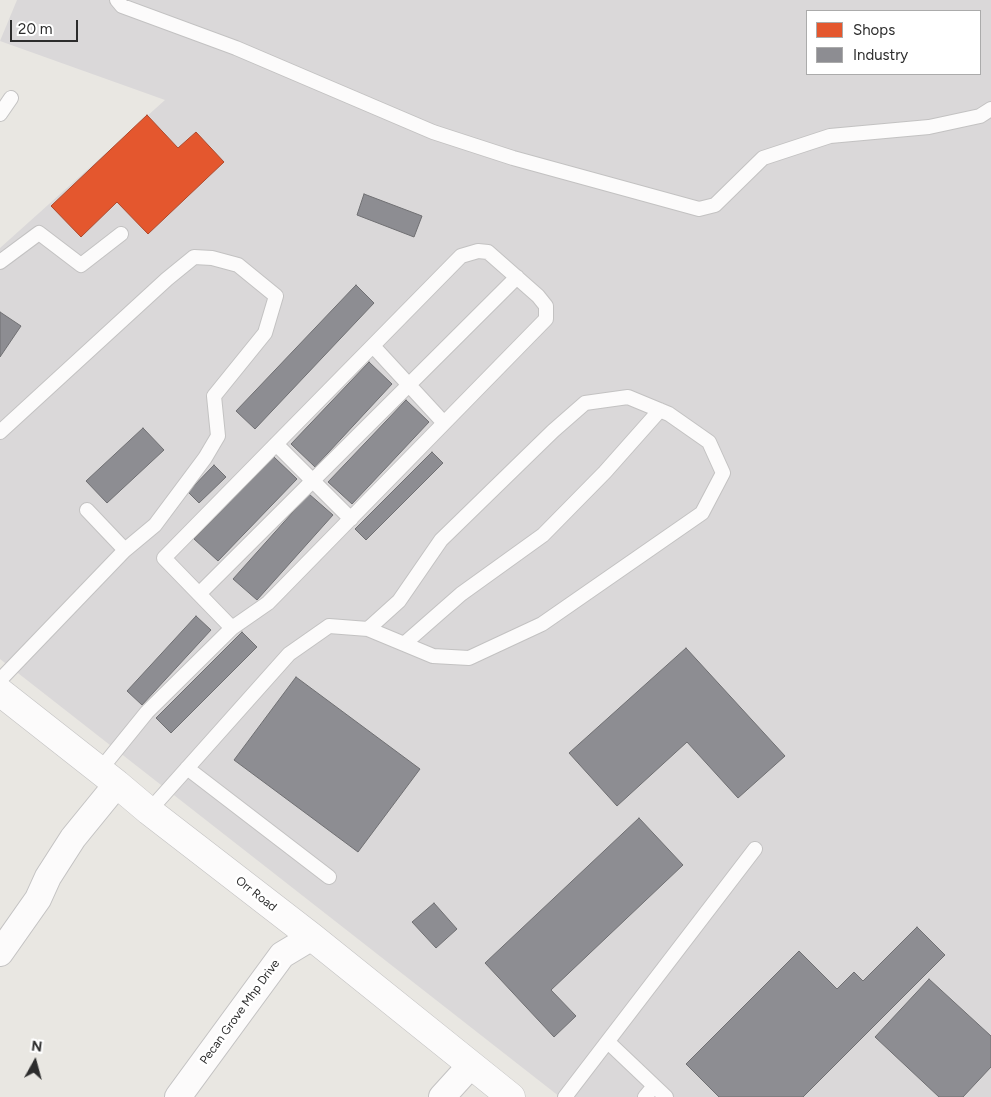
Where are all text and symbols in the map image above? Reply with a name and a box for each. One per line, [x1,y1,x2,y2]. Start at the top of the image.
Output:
scale bar [12,10,80,42]
legend [806,10,981,75]
text: 20 m [18,20,52,38]
text: Shops [853,21,895,39]
text: Industry [853,46,908,64]
street label: Orr Road [233,874,279,914]
street label: Pecan Grove Mhp Drive [197,957,283,1067]
north arrow [10,1037,60,1087]
text: N [30,1038,43,1056]

